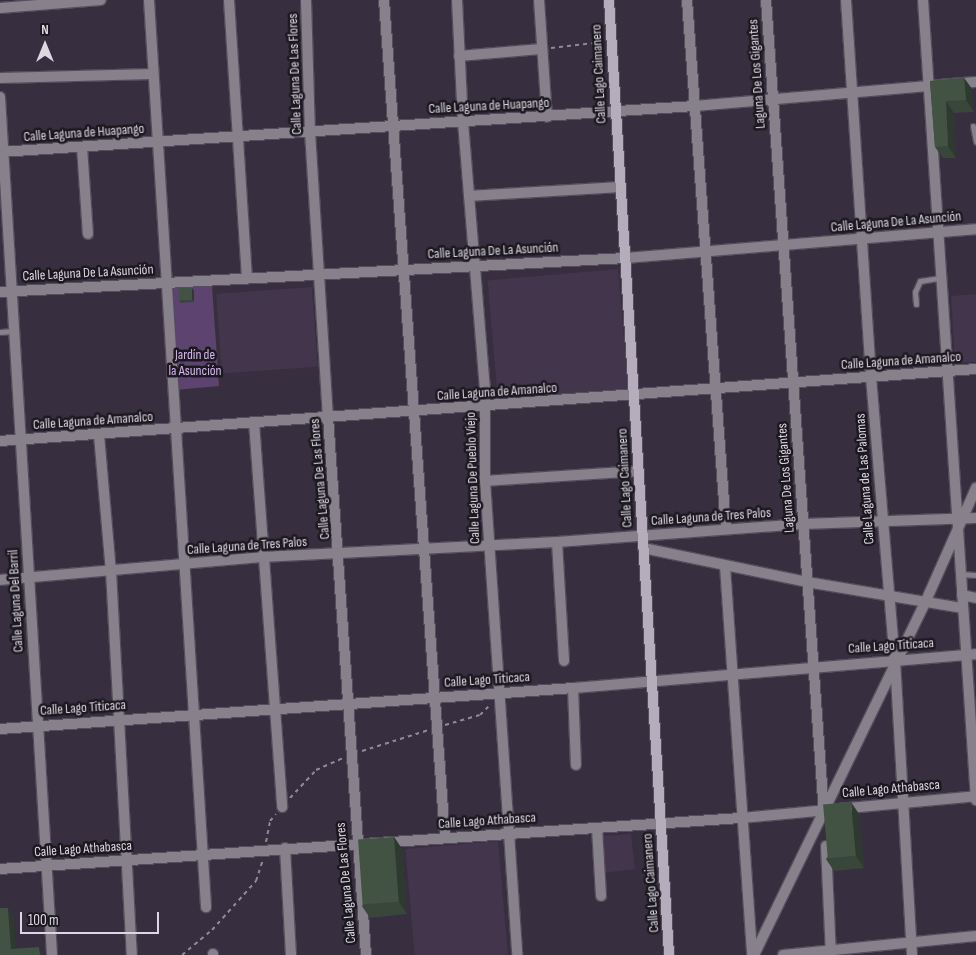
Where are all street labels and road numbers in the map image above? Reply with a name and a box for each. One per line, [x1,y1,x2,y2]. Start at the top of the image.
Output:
street label: Calle Laguna De Las Flores [284,13,306,135]
street label: Laguna De Los Gigantes [745,19,769,129]
street label: Calle Lago Caimanero [588,24,610,124]
street label: Calle Laguna de Huapango [428,94,550,118]
street label: Calle Laguna de Huapango [23,120,145,146]
street label: Calle Laguna De La Asunción [830,208,962,236]
street label: Calle Laguna De La Asunción [427,239,559,263]
street label: Calle Laguna De La Asunción [22,261,154,285]
street label: Calle Laguna de Amanalco [840,348,962,374]
street label: Calle Laguna de Amanalco [436,379,558,405]
street label: Calle Laguna de Amanalco [32,408,154,434]
street label: Calle Laguna De Pueblo Viejo [462,412,484,544]
street label: Calle Laguna de Las Palomas [852,413,878,545]
street label: Calle Laguna De Las Flores [306,418,334,540]
street label: Laguna De Los Gigantes [774,423,798,533]
street label: Calle Lago Caimanero [614,428,636,528]
street label: Calle Laguna de Tres Palos [650,504,772,530]
street label: Calle Laguna de Tres Palos [186,533,308,559]
street label: Calle Laguna Del Barril [5,549,27,653]
street label: Calle Lago Titicaca [848,635,934,657]
street label: Calle Lago Titicaca [444,669,530,691]
street label: Calle Lago Titicaca [40,697,126,719]
street label: Calle Lago Athabasca [842,776,940,802]
street label: Calle Lago Athabasca [438,809,536,833]
street label: Calle Laguna De Las Flores [332,822,360,944]
street label: Calle Lago Caimanero [639,833,663,933]
street label: Calle Lago Athabasca [34,837,132,861]

